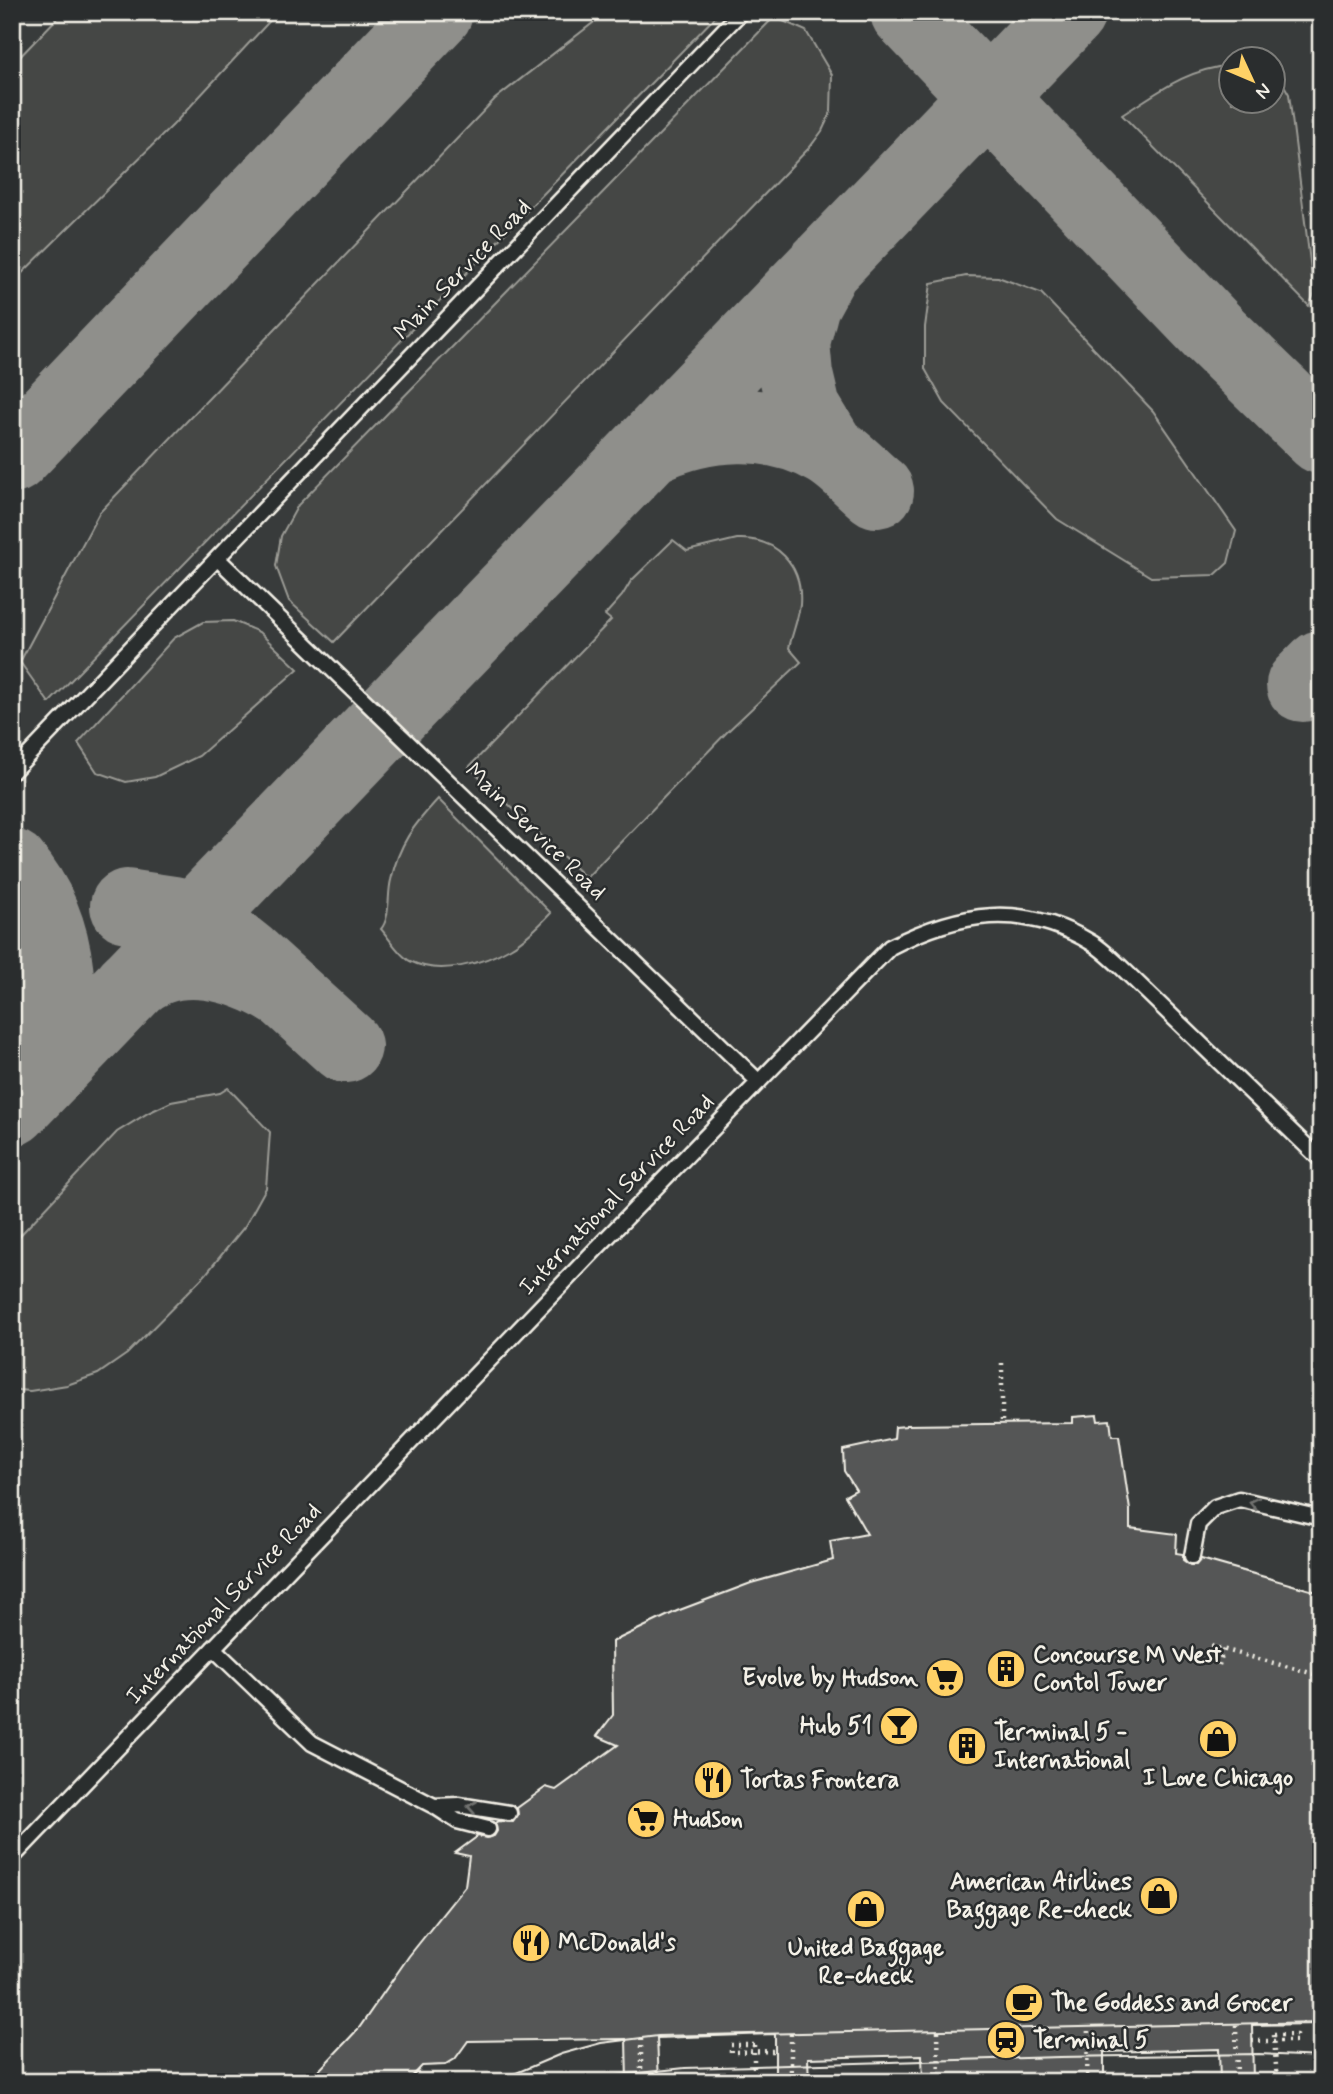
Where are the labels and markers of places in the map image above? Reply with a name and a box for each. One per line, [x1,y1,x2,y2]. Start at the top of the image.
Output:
place label: Concourse M West Contol Tower [1033,1640,1222,1699]
building icon: Concourse M West Contol Tower [985,1648,1027,1690]
supermarket icon: Evolve by Hudson [924,1657,966,1699]
place label: Evolve by Hudson [742,1663,918,1694]
bar icon: Hub 51 [878,1705,920,1747]
place label: Hub 51 [800,1711,872,1742]
place label: Terminal 5 - International [994,1717,1130,1776]
shop icon: I Love Chicago [1197,1718,1239,1760]
building icon: Terminal 5 - International [946,1725,988,1767]
restaurant icon: Tortas Frontera [692,1759,734,1801]
place label: I Love Chicago [1143,1763,1293,1795]
place label: Tortas Frontera [740,1765,899,1796]
supermarket icon: Hudson [625,1798,667,1840]
place label: Hudson [673,1804,743,1835]
place label: American Airlines Baggage Re-check [947,1867,1132,1929]
shop icon: American Airlines Baggage Re-check [1138,1875,1180,1917]
shop icon: United Baggage Re-check [845,1888,887,1930]
restaurant icon: McDonald's [510,1922,552,1964]
place label: McDonald's [558,1928,676,1959]
place label: United Baggage Re-check [788,1933,945,1992]
cafe icon: The Goddess and Grocer [1003,1982,1045,2024]
place label: The Goddess and Grocer [1051,1988,1293,2019]
station icon: Terminal 5 [985,2019,1027,2061]
place label: Terminal 5 [1033,2025,1149,2056]

